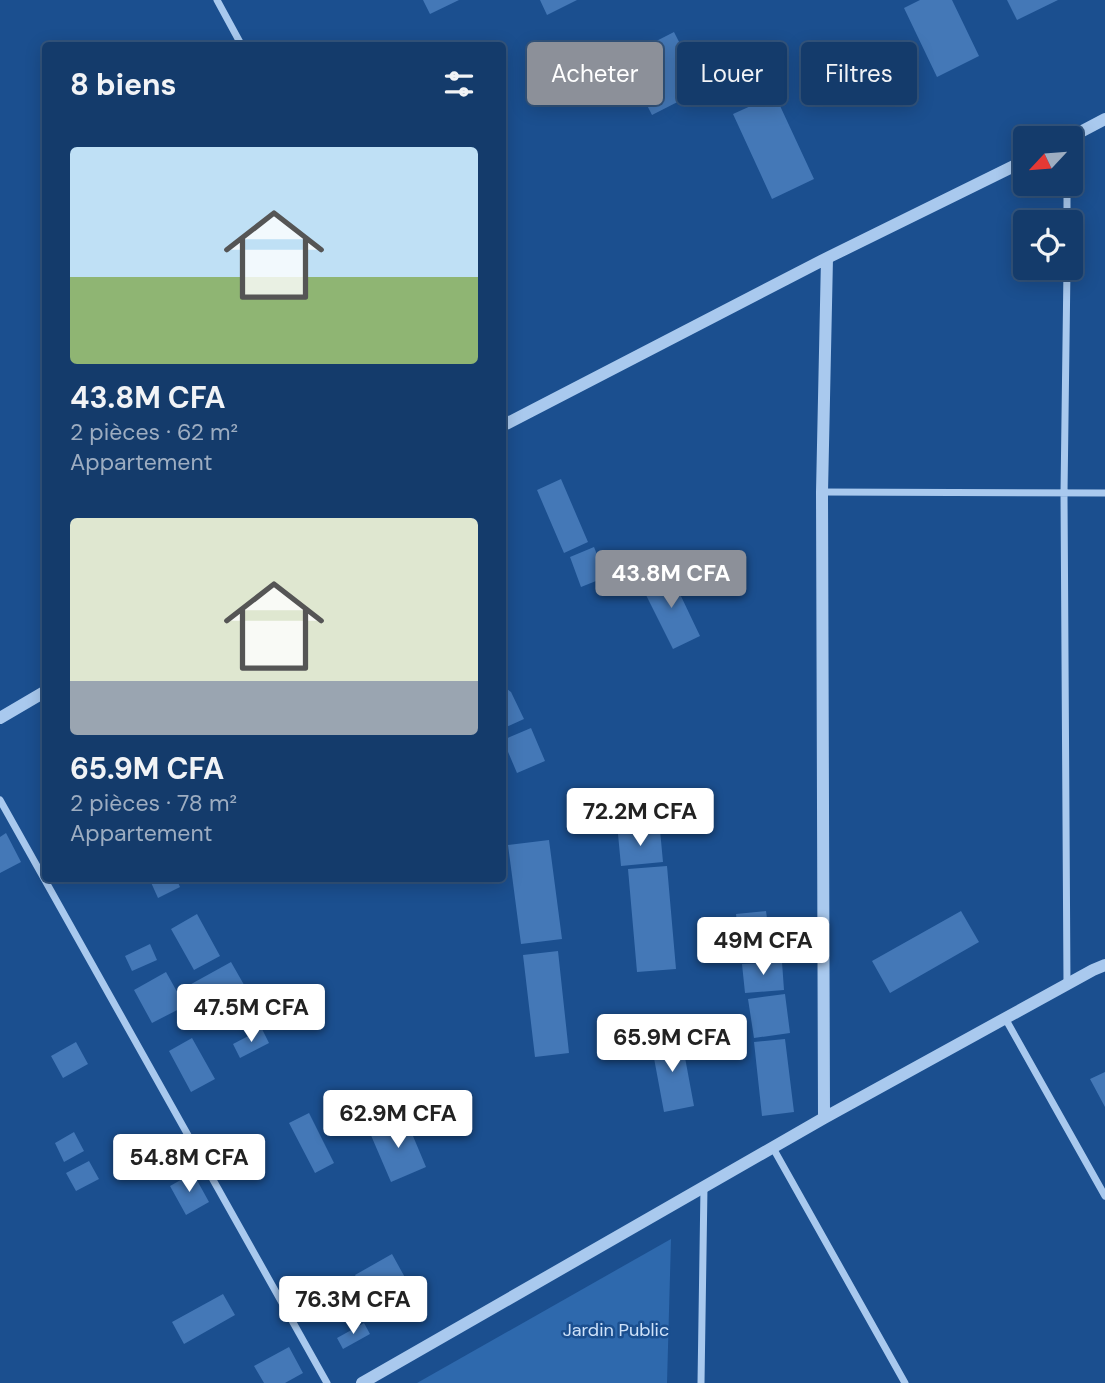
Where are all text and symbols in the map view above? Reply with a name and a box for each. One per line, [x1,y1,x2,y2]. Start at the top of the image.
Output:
chip: Acheter [527,42,663,105]
chip: Louer [677,42,787,105]
chip: Filtres [801,42,917,105]
text: 8 biens [70,65,176,104]
icon: filters [440,65,478,103]
north arrow [1013,126,1083,196]
map controls [1013,126,1083,280]
icon: home [211,192,337,318]
button: locate [1013,210,1083,280]
text: 43.8M CFA [70,378,226,417]
text: 2 pièces · 62 m² [70,417,238,447]
text: Appartement [70,447,213,477]
pin: 43.8M CFA [591,550,751,610]
text: 43.8M CFA [611,558,731,588]
icon: home [211,563,337,689]
text: 65.9M CFA [70,749,224,788]
text: 2 pièces · 78 m² [70,788,237,818]
pin: 72.2M CFA [560,788,720,848]
text: 72.2M CFA [583,796,697,826]
text: Appartement [70,818,213,848]
pin: 49M CFA [698,918,828,977]
text: 49M CFA [713,925,813,955]
pin: 47.5M CFA [171,984,331,1044]
text: 47.5M CFA [193,992,309,1022]
pin: 65.9M CFA [592,1014,752,1074]
text: 65.9M CFA [613,1022,731,1052]
pin: 62.9M CFA [318,1090,478,1150]
text: 62.9M CFA [339,1098,457,1128]
pin: 54.8M CFA [109,1134,269,1194]
text: 54.8M CFA [129,1142,249,1172]
pin: 76.3M CFA [273,1276,433,1336]
text: 76.3M CFA [295,1284,411,1314]
park label: Jardin Public [563,1318,669,1342]

